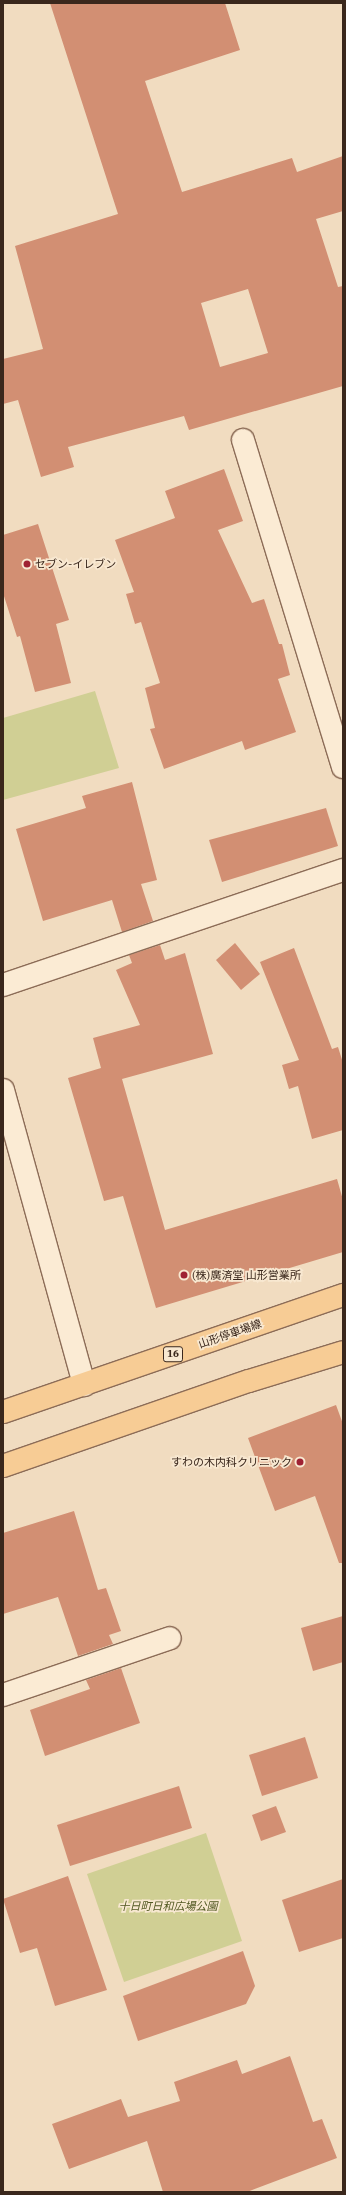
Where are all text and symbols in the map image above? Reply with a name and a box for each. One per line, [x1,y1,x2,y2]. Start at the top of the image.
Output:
place label: セブン-イレブン [35,557,116,571]
marker: セブン-イレブン [22,559,32,569]
place label: (株)廣済堂 山形営業所 [192,1268,301,1282]
marker: (株)廣済堂 山形営業所 [179,1270,189,1280]
street label: 山形停車場線 [197,1317,263,1351]
road number: 16 [163,1346,183,1362]
place label: すわの木内科クリニック [171,1455,292,1469]
marker: すわの木内科クリニック [295,1457,305,1467]
park label: 十日町日和広場公園 [119,1899,217,1913]

